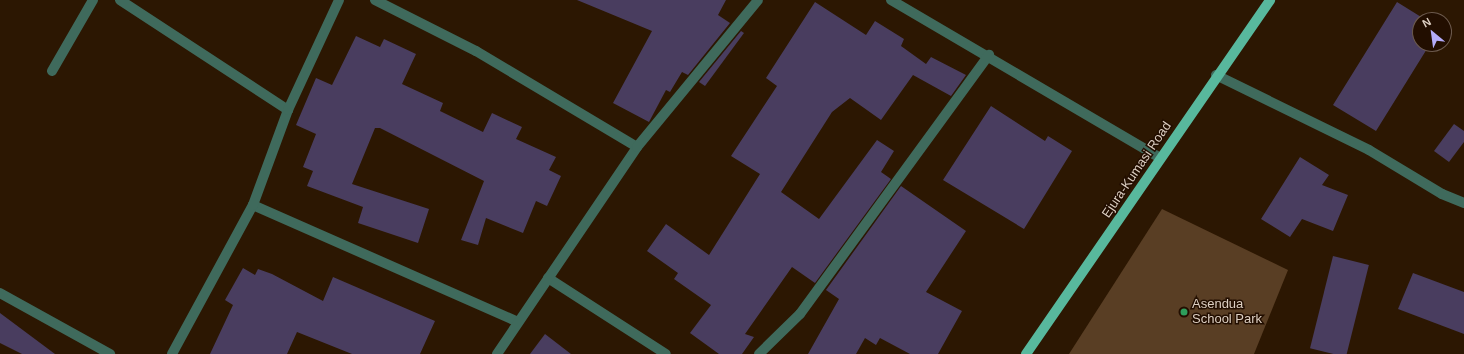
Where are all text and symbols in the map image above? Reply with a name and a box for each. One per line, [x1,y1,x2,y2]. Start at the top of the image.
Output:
north arrow [1412,12,1452,52]
text: N [1420,15,1433,30]
street label: Ejura-Kumasi Road [1099,119,1175,221]
place label: Asendua School Park [1192,297,1262,328]
marker: Asendua School Park [1179,307,1189,317]

